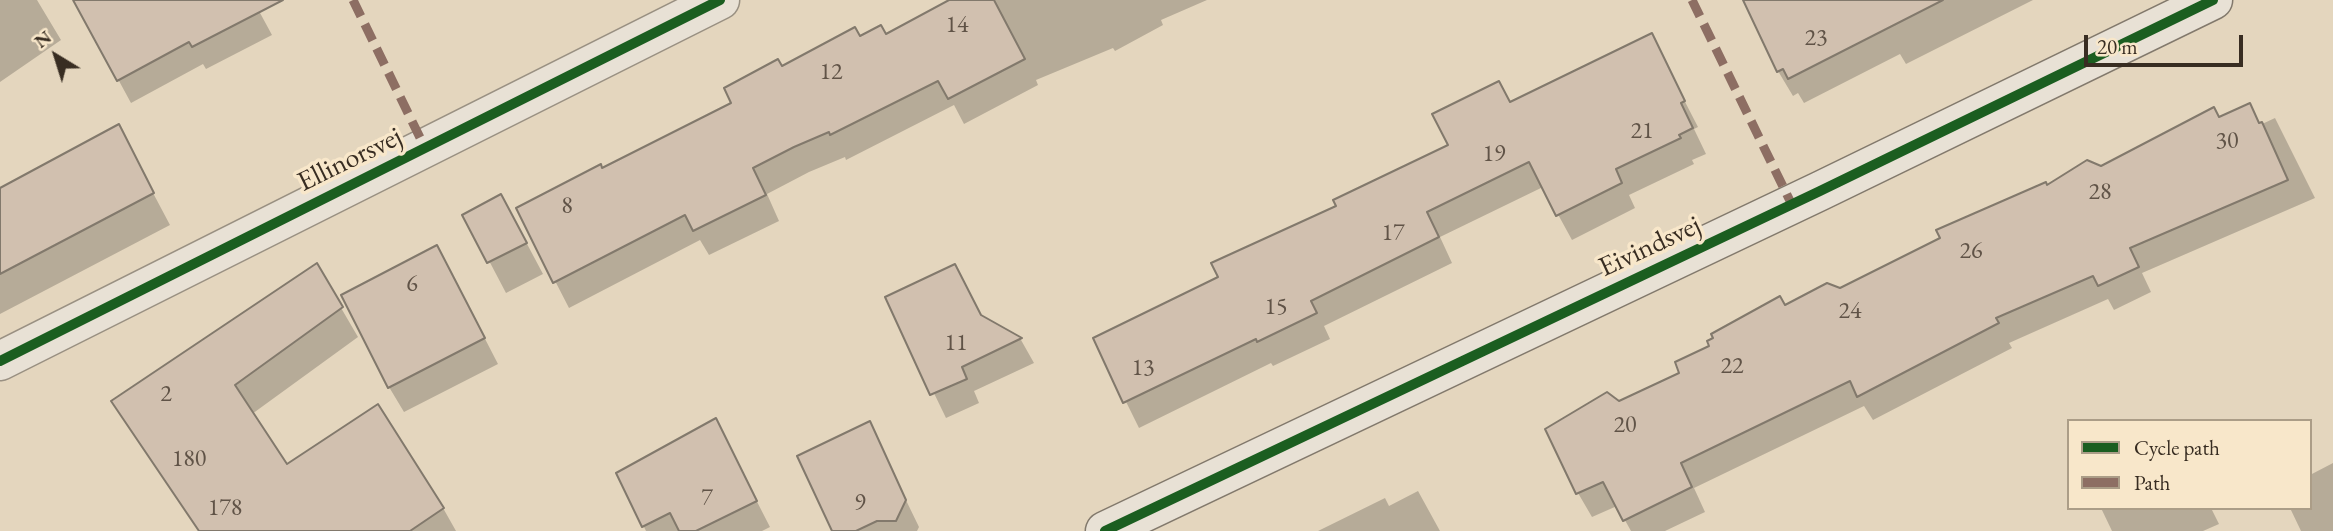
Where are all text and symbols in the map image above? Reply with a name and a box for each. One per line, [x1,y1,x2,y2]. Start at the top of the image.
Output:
house number: 14 [945,11,969,39]
north arrow [21,21,91,91]
scale bar [2088,21,2247,65]
text: N [29,24,57,54]
house number: 23 [1804,24,1828,52]
text: 20 m [2097,33,2138,60]
house number: 12 [819,58,843,86]
house number: 21 [1630,117,1654,145]
street label: Ellinorsvej [292,120,408,200]
house number: 30 [2215,127,2239,155]
house number: 19 [1482,140,1506,168]
house number: 28 [2088,178,2112,206]
house number: 8 [561,192,573,220]
street label: Eivindsvej [1594,209,1706,285]
house number: 17 [1381,219,1405,247]
house number: 26 [1959,237,1983,265]
house number: 6 [406,270,418,298]
house number: 15 [1264,293,1288,321]
house number: 24 [1838,297,1862,325]
house number: 11 [944,329,968,357]
house number: 22 [1720,352,1744,380]
house number: 13 [1131,354,1155,382]
house number: 2 [160,380,172,408]
house number: 20 [1613,411,1637,439]
legend [2067,419,2312,510]
text: Cycle path [2134,434,2220,461]
house number: 180 [172,445,206,473]
text: Path [2134,469,2170,496]
house number: 7 [701,484,713,512]
house number: 9 [854,489,866,517]
house number: 178 [208,494,242,522]

